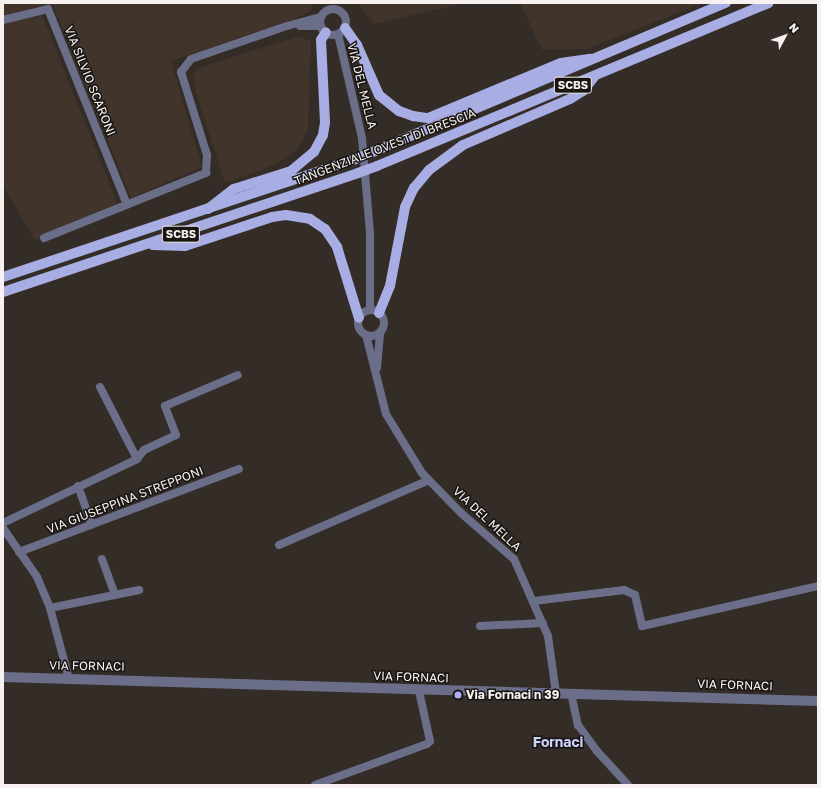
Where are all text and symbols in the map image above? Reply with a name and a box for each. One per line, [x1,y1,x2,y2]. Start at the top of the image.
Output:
north arrow [765,16,805,56]
text: N [787,20,802,35]
street label: VIA SILVIO SCARONI [61,24,119,138]
street label: VIA DEL MELLA [344,42,380,130]
road number: SCBS [553,76,593,94]
street label: TANGENZIALE OVEST DI BRESCIA [292,106,478,188]
road number: SCBS [161,225,201,243]
street label: VIA GIUSEPPINA STREPPONI [45,463,205,537]
street label: VIA DEL MELLA [450,484,524,554]
street label: VIA FORNACI [49,658,125,674]
street label: VIA FORNACI [373,668,449,686]
street label: VIA FORNACI [697,676,773,694]
place label: Via Fornaci n 39 [466,688,559,702]
marker: Via Fornaci n 39 [453,690,463,700]
district label: Fornaci [533,734,583,750]

